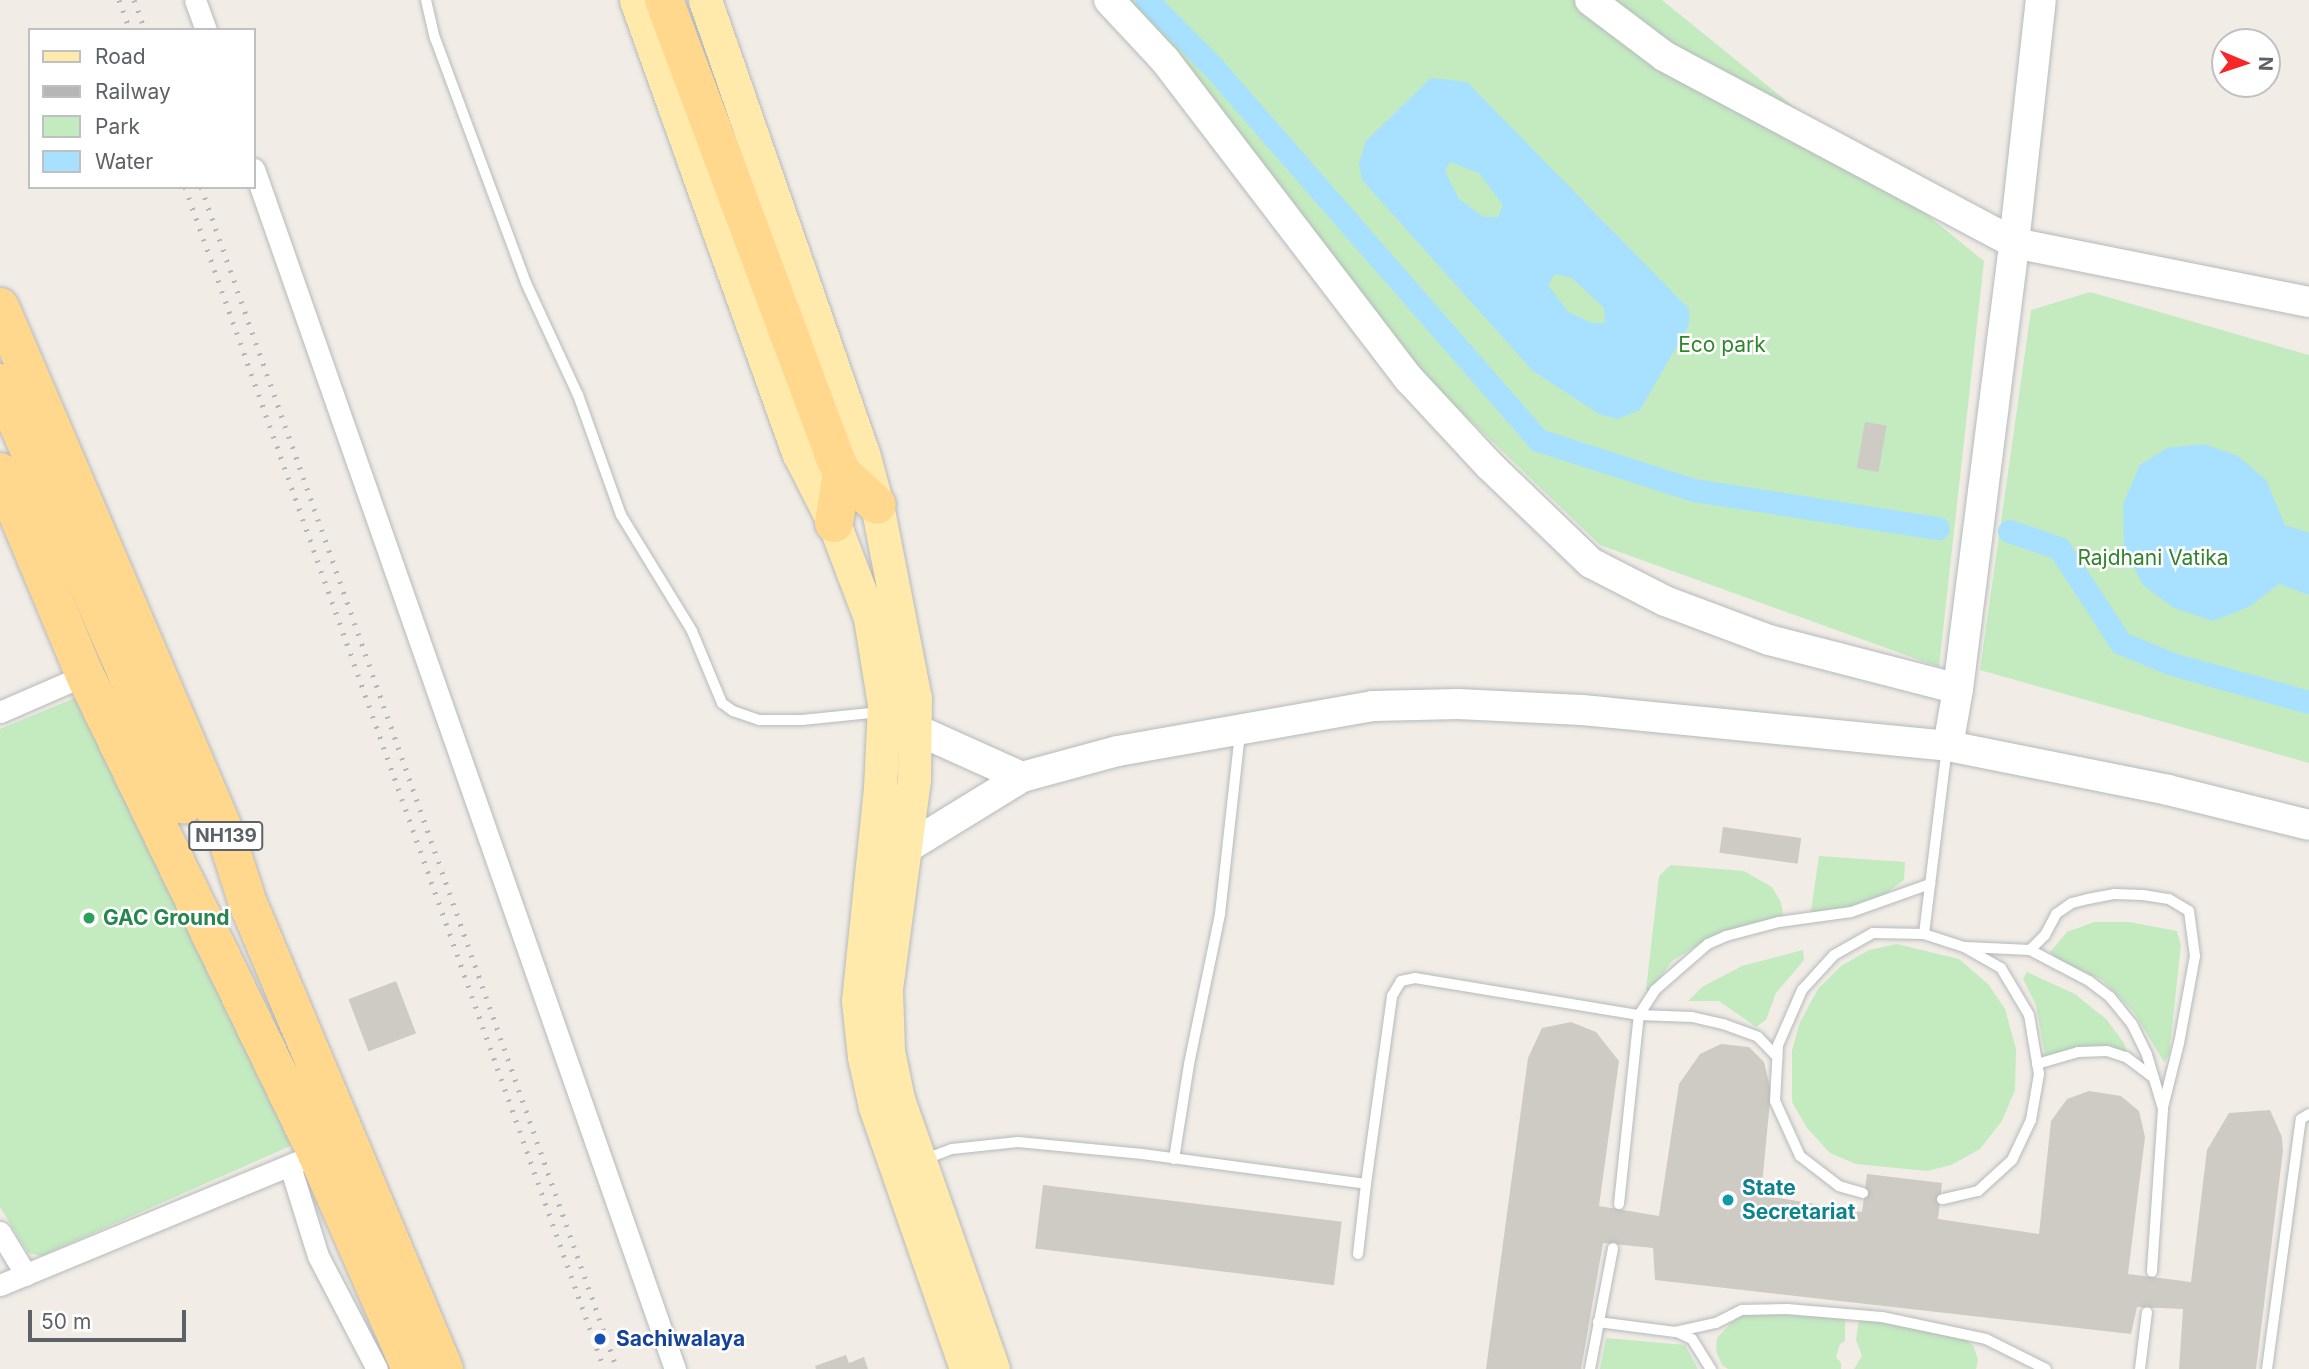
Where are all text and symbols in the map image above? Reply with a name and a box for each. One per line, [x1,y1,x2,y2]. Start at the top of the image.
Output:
legend [28,28,256,189]
north arrow [2211,28,2281,98]
text: Road [95,44,146,69]
text: N [2254,56,2277,71]
text: Railway [95,79,171,104]
text: Park [95,114,140,139]
text: Water [95,149,153,174]
park label: Eco park [1678,332,1766,358]
park label: Rajdhani Vatika [2077,545,2229,571]
road number: NH139 [188,820,264,852]
place label: GAC Ground [103,905,229,931]
marker: GAC Ground [81,910,97,926]
place label: State Secretariat [1742,1175,1855,1225]
marker: State Secretariat [1720,1192,1736,1208]
scale bar [32,1296,189,1340]
text: 50 m [41,1309,91,1334]
place label: Sachiwalaya [616,1326,745,1352]
marker: Sachiwalaya [590,1329,610,1349]

